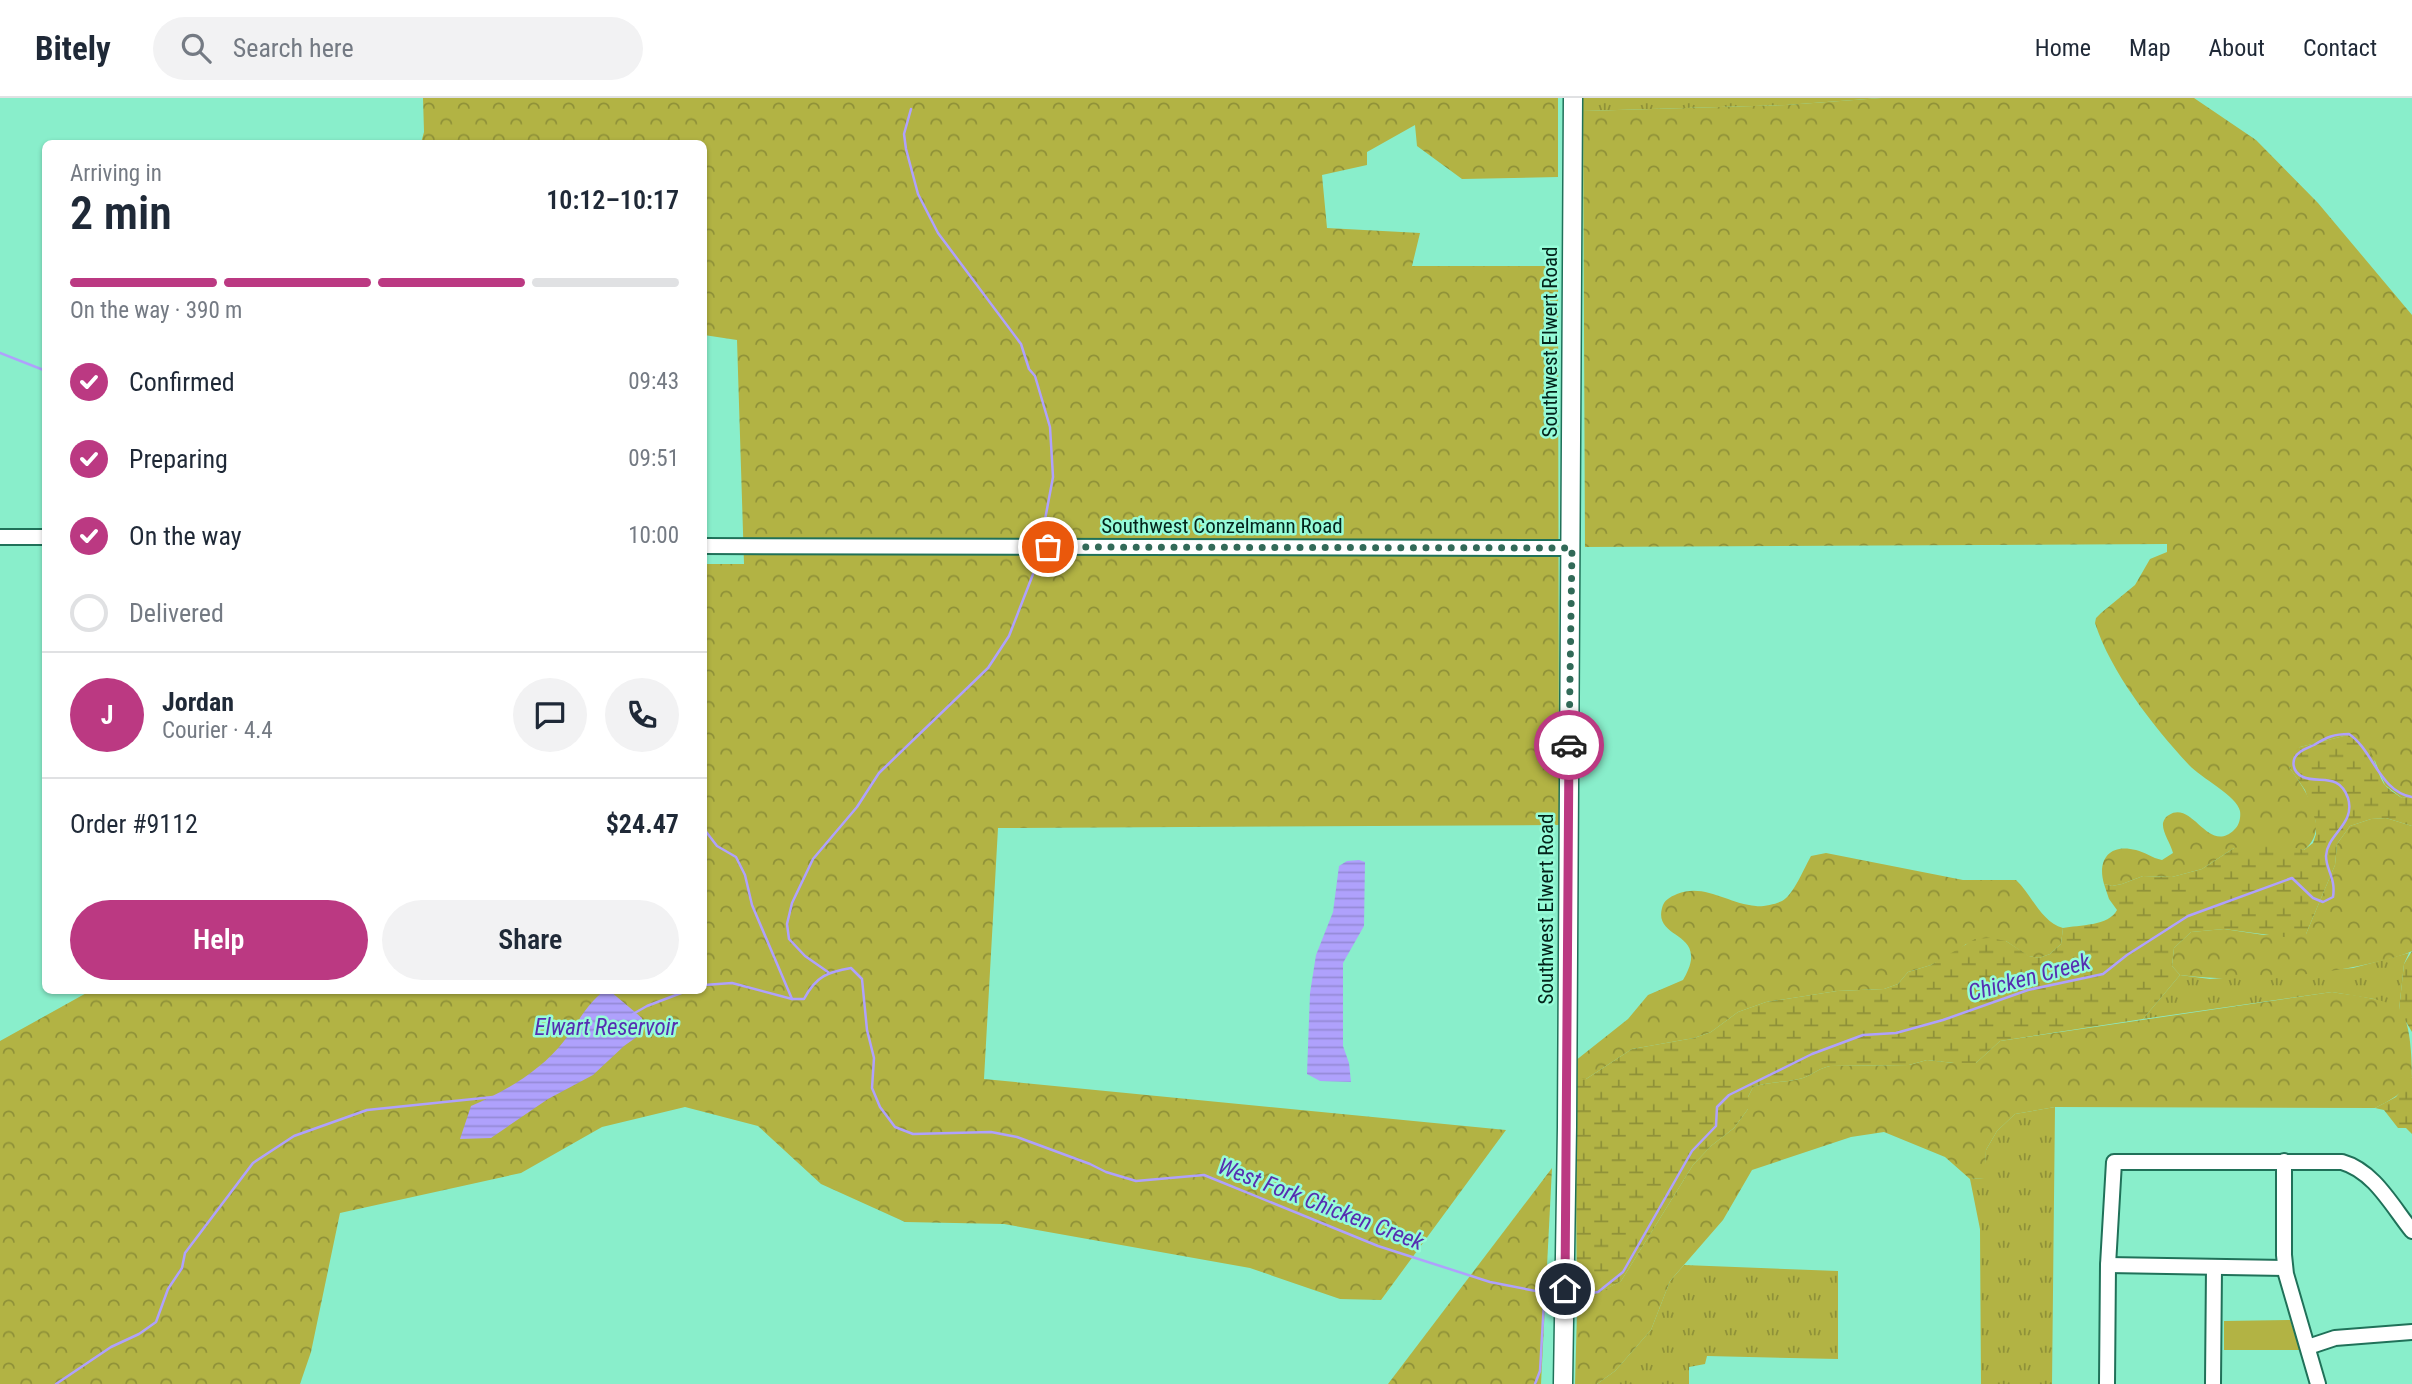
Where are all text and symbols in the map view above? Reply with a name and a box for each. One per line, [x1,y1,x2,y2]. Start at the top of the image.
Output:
search box [153,17,643,80]
text: Bitely [35,29,111,68]
icon: search [177,29,215,67]
text: Search here [233,33,354,63]
text: Home [2035,34,2091,62]
text: Map [2129,34,2171,62]
text: About [2209,34,2265,62]
text: Contact [2303,34,2377,62]
text: Arriving in [70,160,162,187]
text: 10:12–10:17 [546,185,679,215]
text: 2 min [70,186,172,240]
street label: Southwest Elwert Road [1538,247,1562,437]
text: On the way · 390 m [70,297,242,324]
icon: check [70,363,108,401]
text: Confirmed [129,367,235,397]
text: 09:43 [628,368,679,395]
icon: check [70,440,108,478]
text: Preparing [129,444,228,474]
text: 09:51 [628,445,679,472]
street label: Southwest Conzelmann Road [1101,514,1343,538]
icon: check [70,517,108,555]
pin [1018,517,1078,577]
text: On the way [129,521,242,551]
text: 10:00 [628,522,679,549]
icon: bag [1029,528,1067,566]
text: Delivered [129,598,224,628]
button: chat [513,678,587,752]
button: phone [605,678,679,752]
text: Jordan [162,687,234,717]
text: J [101,700,113,730]
courier [1534,710,1604,780]
text: Courier · 4.4 [162,717,273,744]
icon: car [1550,726,1588,764]
text: Order #9112 [70,809,198,839]
text: $24.47 [606,809,679,839]
street label: Southwest Elwert Road [1534,814,1558,1004]
button: Help [70,900,368,980]
button: Share [382,900,679,980]
water label: Chicken Creek [1965,948,2094,1007]
water label: Elwart Reservoir [535,1014,679,1041]
water label: West Fork Chicken Creek [1214,1153,1428,1257]
pin [1535,1259,1595,1319]
icon: home [1546,1270,1584,1308]

